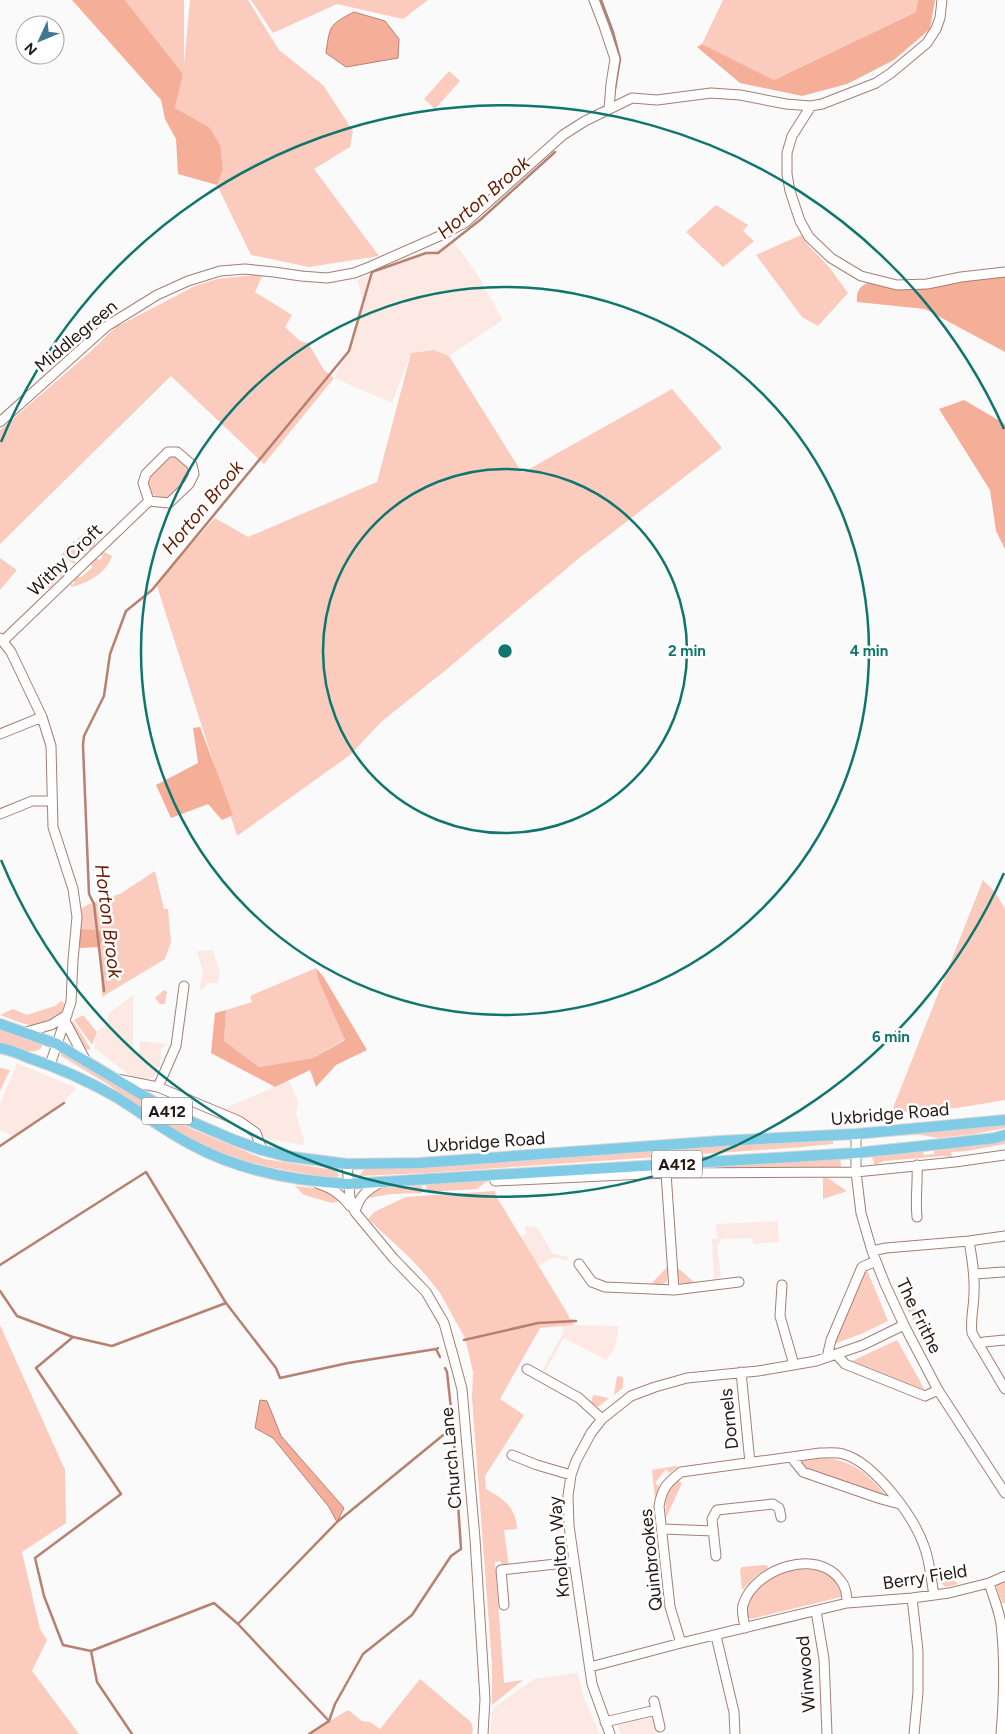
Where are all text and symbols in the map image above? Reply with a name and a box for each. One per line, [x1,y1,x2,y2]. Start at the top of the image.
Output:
north arrow [15,15,65,65]
text: N [21,39,41,58]
water label: Horton Brook [432,151,535,244]
street label: Middlegreen [30,295,122,377]
water label: Horton Brook [157,455,249,559]
street label: Withy Croft [23,519,107,601]
centre of rings [496,642,514,660]
text: 2 min [668,642,706,660]
text: 4 min [850,642,888,660]
water label: Horton Brook [90,863,127,980]
text: 6 min [872,1028,910,1046]
road number: A412 [142,1098,192,1124]
street label: Uxbridge Road [830,1098,950,1130]
street label: Uxbridge Road [426,1127,546,1157]
road number: A412 [652,1150,702,1178]
street label: The Frithe [891,1275,947,1357]
street label: Dornels [715,1387,743,1451]
street label: Church Lane [436,1406,466,1510]
street label: Knolton Way [544,1495,574,1599]
street label: Quinbrookes [635,1508,667,1612]
street label: Berry Field [881,1559,969,1595]
street label: Winwood [792,1635,820,1713]

